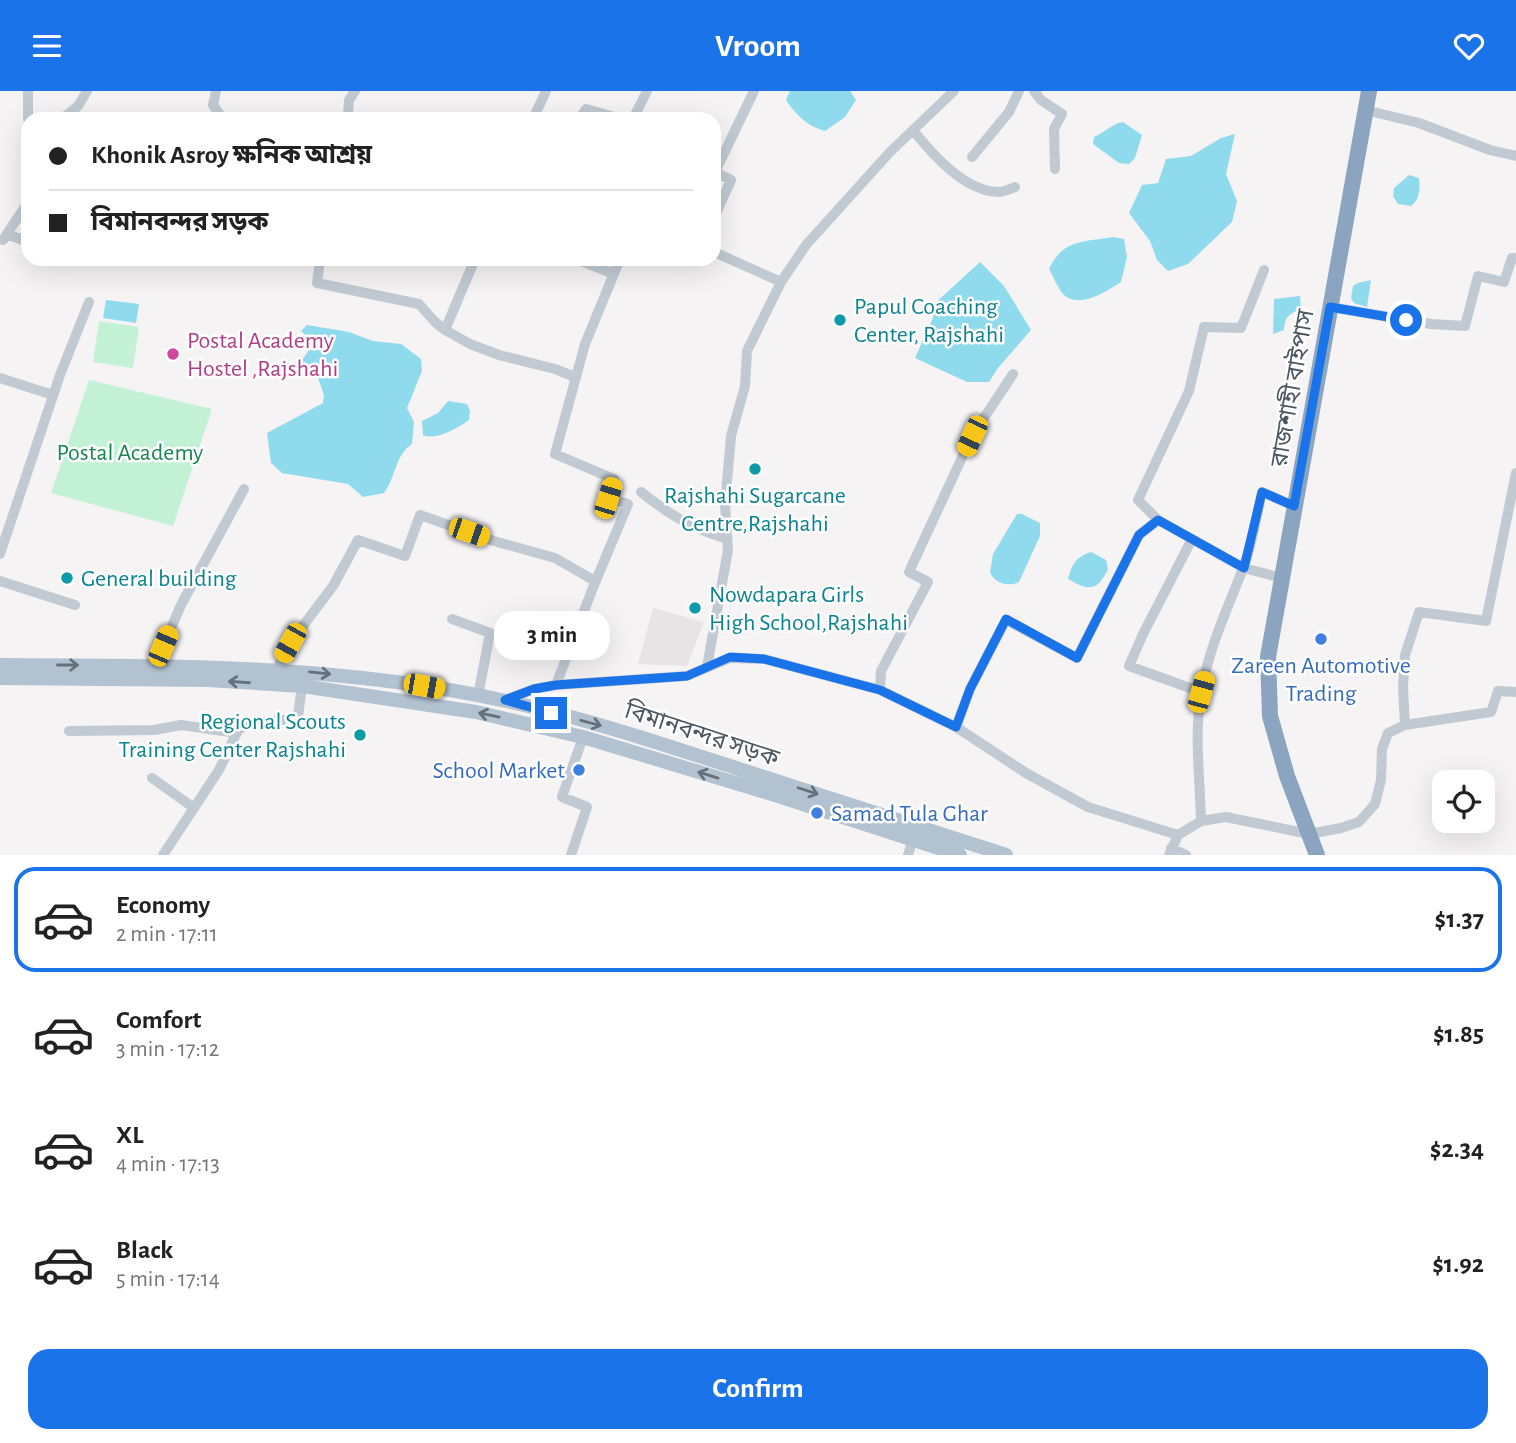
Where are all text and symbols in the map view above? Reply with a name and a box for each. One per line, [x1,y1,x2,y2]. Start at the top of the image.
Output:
icon: menu [28,27,66,65]
icon: heart [1450,27,1488,65]
text: Vroom [715,30,801,62]
text: Khonik Asroy ক্ষনিক আশ্রয় [91,142,372,168]
text: বিমানবন্দর সড়ক [91,209,268,235]
place label: Papul Coaching Center, Rajshahi [854,295,1004,347]
route start [1390,304,1422,336]
street label: রাজশাহী বাইপাস [1264,306,1319,470]
marker: Papul Coaching Center, Rajshahi [832,312,848,328]
place label: Postal Academy Hostel ,Rajshahi [187,329,338,381]
marker: Postal Academy Hostel ,Rajshahi [165,346,181,362]
car [954,413,991,459]
park label: Postal Academy [57,441,203,465]
marker: Rajshahi Sugarcane Centre,Rajshahi [747,461,763,477]
car [592,475,625,521]
place label: Rajshahi Sugarcane Centre,Rajshahi [664,484,846,536]
car [446,515,493,549]
place label: General building [81,567,237,591]
marker: General building [59,570,75,586]
place label: Nowdapara Girls High School,Rajshahi [709,583,908,635]
marker: Nowdapara Girls High School,Rajshahi [687,600,703,616]
callout: 3 min [493,611,609,661]
car [271,620,310,666]
car [146,623,181,669]
text: 3 min [527,624,577,647]
marker: Zareen Automotive Trading [1313,631,1329,647]
place label: Zareen Automotive Trading [1231,654,1411,706]
one-way arrow [56,658,79,672]
one-way arrow [308,667,331,680]
car [1186,669,1217,715]
car [402,672,447,700]
one-way arrow [229,675,251,688]
street label: বিমানবন্দর সড়ক [621,696,783,771]
route end [535,697,567,729]
one-way arrow [478,707,501,721]
place label: Regional Scouts Training Center Rajshahi [119,710,346,762]
one-way arrow [580,717,602,730]
marker: Regional Scouts Training Center Rajshahi [352,727,368,743]
place label: School Market [432,759,565,783]
marker: School Market [571,762,587,778]
one-way arrow [698,767,720,780]
map controls [1432,770,1495,833]
button: locate [1432,770,1495,833]
one-way arrow [797,786,819,799]
place label: Samad Tula Ghar [831,802,988,826]
marker: Samad Tula Ghar [809,805,825,821]
icon: car [32,888,95,951]
text: Economy [116,892,210,918]
text: $1.37 [1435,906,1484,932]
text: 2 min · 17:11 [116,923,218,946]
icon: car [32,1003,95,1066]
text: Comfort [116,1007,201,1033]
text: $1.85 [1433,1021,1484,1047]
text: 3 min · 17:12 [116,1038,219,1061]
icon: car [32,1118,95,1181]
text: XL [116,1122,143,1148]
text: $2.34 [1430,1136,1484,1162]
text: 4 min · 17:13 [116,1153,220,1176]
icon: car [32,1233,95,1296]
text: Black [116,1237,173,1263]
text: $1.92 [1432,1251,1484,1277]
text: 5 min · 17:14 [116,1268,220,1291]
button: Confirm [28,1349,1488,1429]

